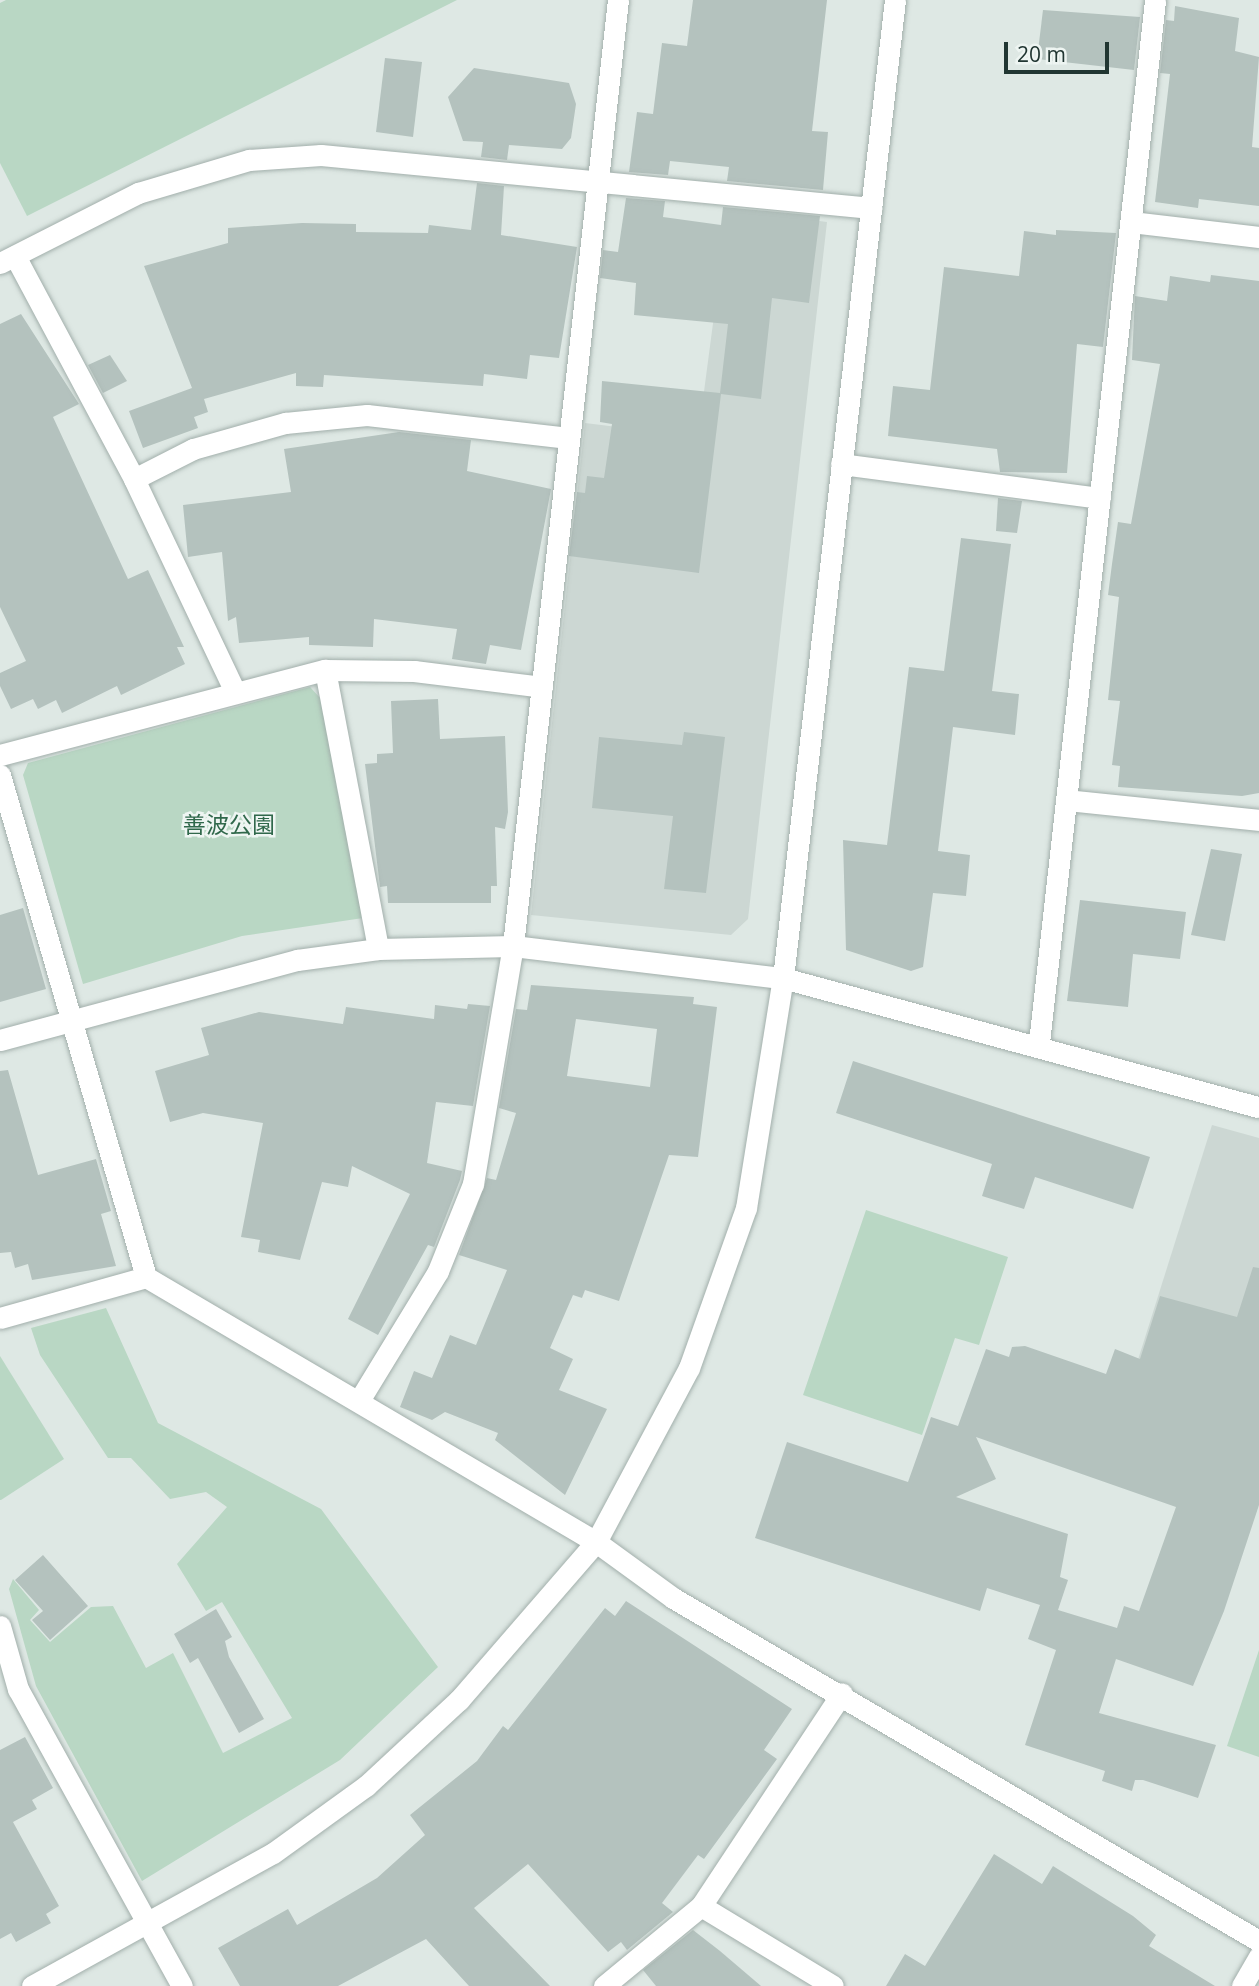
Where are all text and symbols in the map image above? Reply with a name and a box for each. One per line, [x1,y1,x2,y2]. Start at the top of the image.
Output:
scale bar [1007,28,1112,72]
text: 20 m [1017,40,1066,68]
park label: 善波公園 [183,810,275,838]

